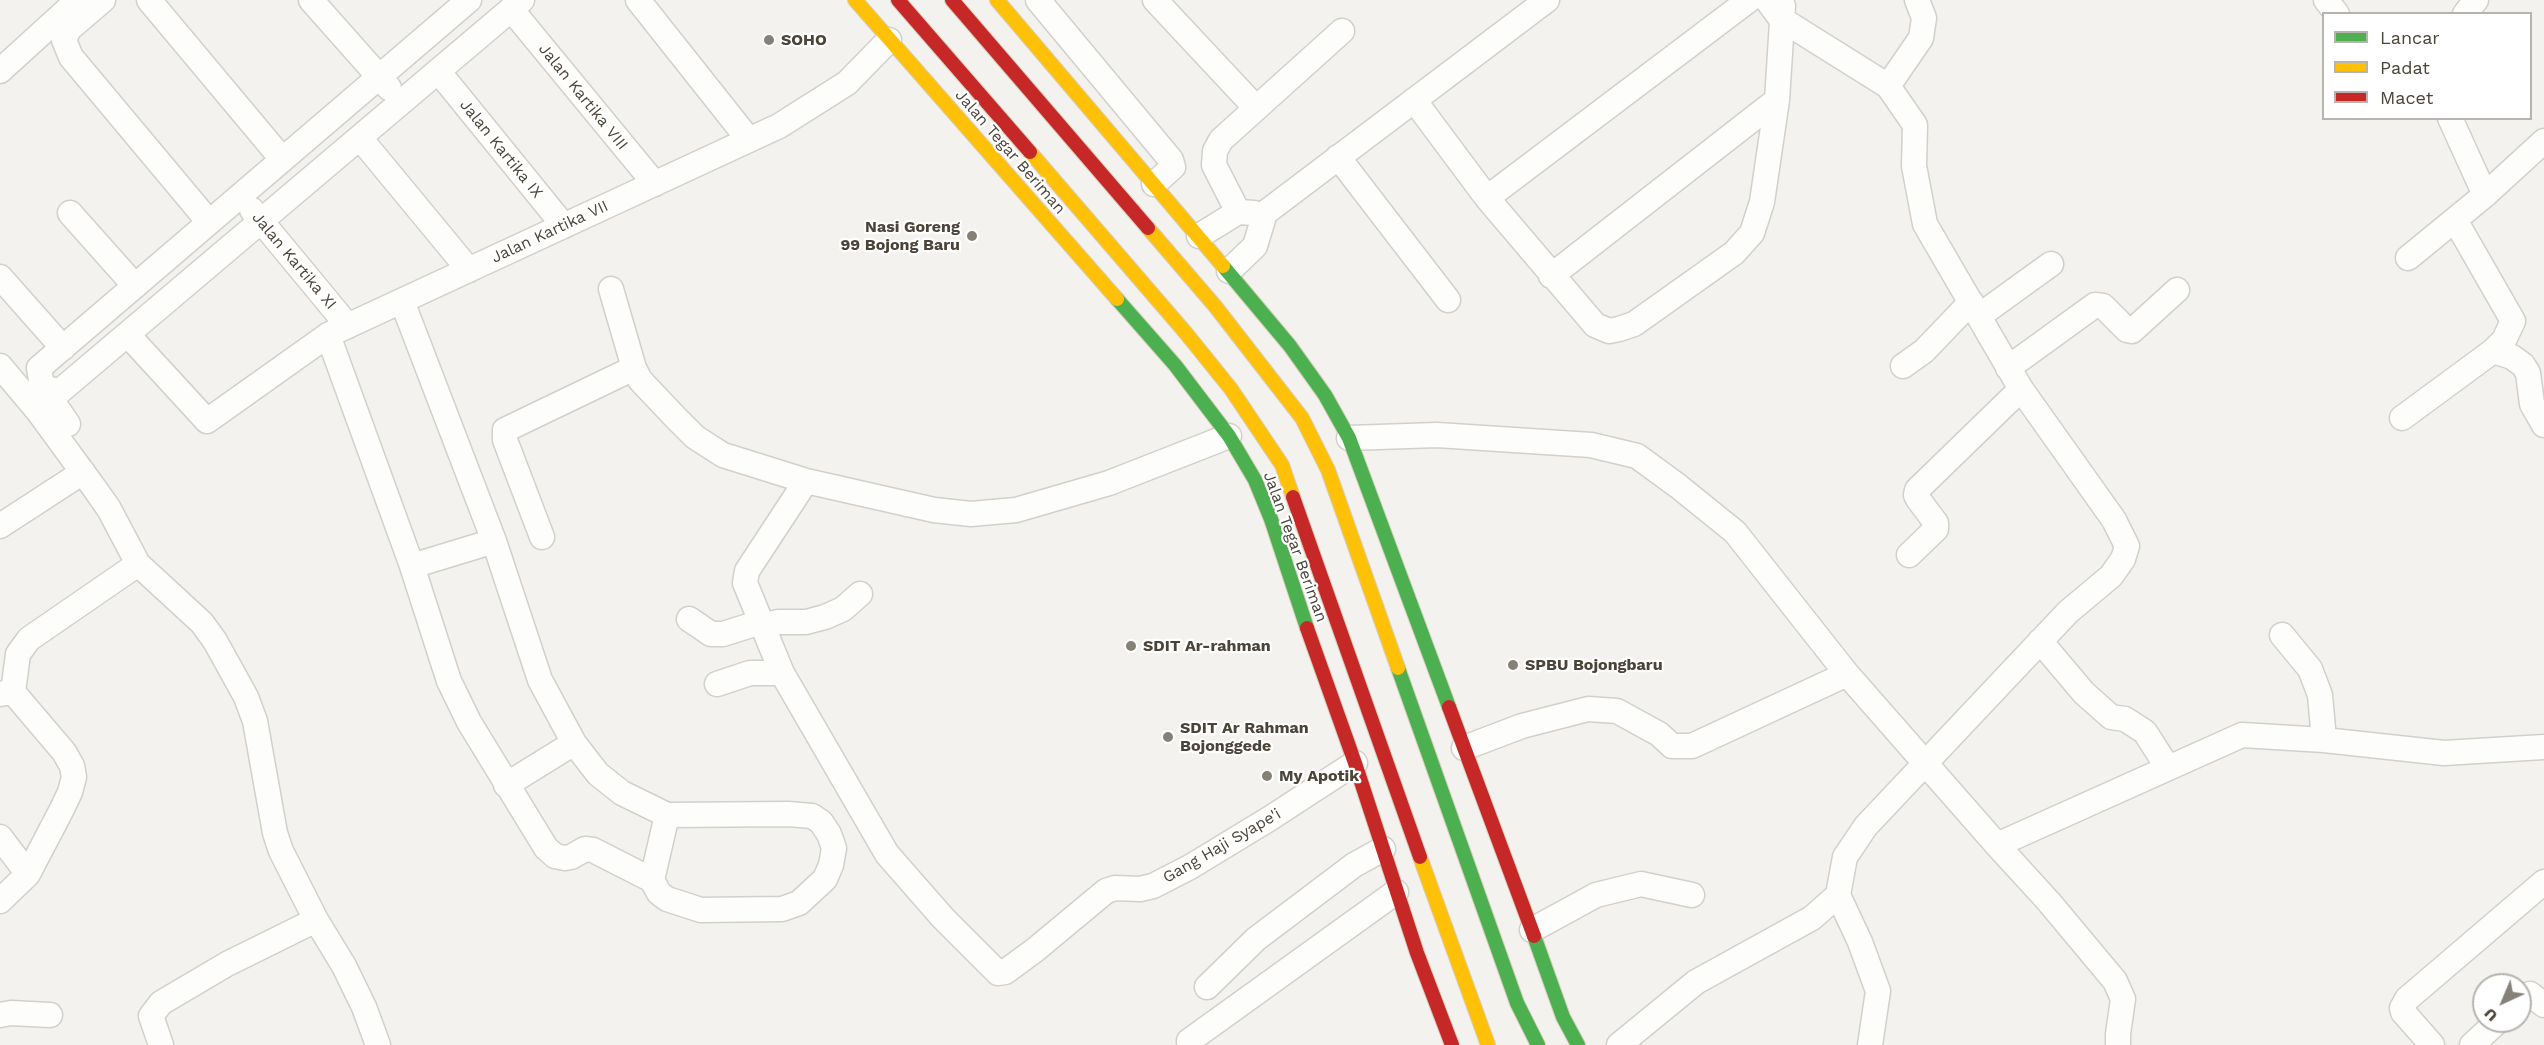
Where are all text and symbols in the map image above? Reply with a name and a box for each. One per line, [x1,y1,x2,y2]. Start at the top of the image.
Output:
legend [2322,12,2532,120]
text: Lancar [2380,27,2440,48]
place label: SOHO [781,30,827,50]
marker: SOHO [762,33,776,47]
street label: Jalan Kartika VIII [534,40,632,154]
text: Padat [2380,57,2430,78]
street label: Jalan Tegar Beriman [951,86,1069,218]
text: Macet [2380,87,2433,108]
street label: Jalan Kartika IX [455,96,547,202]
street label: Jalan Kartika VII [489,197,611,267]
street label: Jalan Kartika XI [248,208,340,314]
place label: Nasi Goreng 99 Bojong Baru [840,217,960,255]
marker: Nasi Goreng 99 Bojong Baru [965,229,979,243]
street label: Jalan Tegar Beriman [1259,469,1331,625]
place label: SDIT Ar-rahman [1143,636,1271,656]
marker: SDIT Ar-rahman [1124,639,1138,653]
place label: SPBU Bojongbaru [1525,655,1663,675]
marker: SPBU Bojongbaru [1506,658,1520,672]
place label: SDIT Ar Rahman Bojonggede [1180,718,1309,756]
marker: SDIT Ar Rahman Bojonggede [1161,730,1175,744]
place label: My Apotik [1279,766,1359,786]
marker: My Apotik [1260,769,1274,783]
street label: Gang Haji Syape'i [1160,804,1284,888]
north arrow [2472,973,2532,1033]
text: U [2480,1004,2501,1026]

